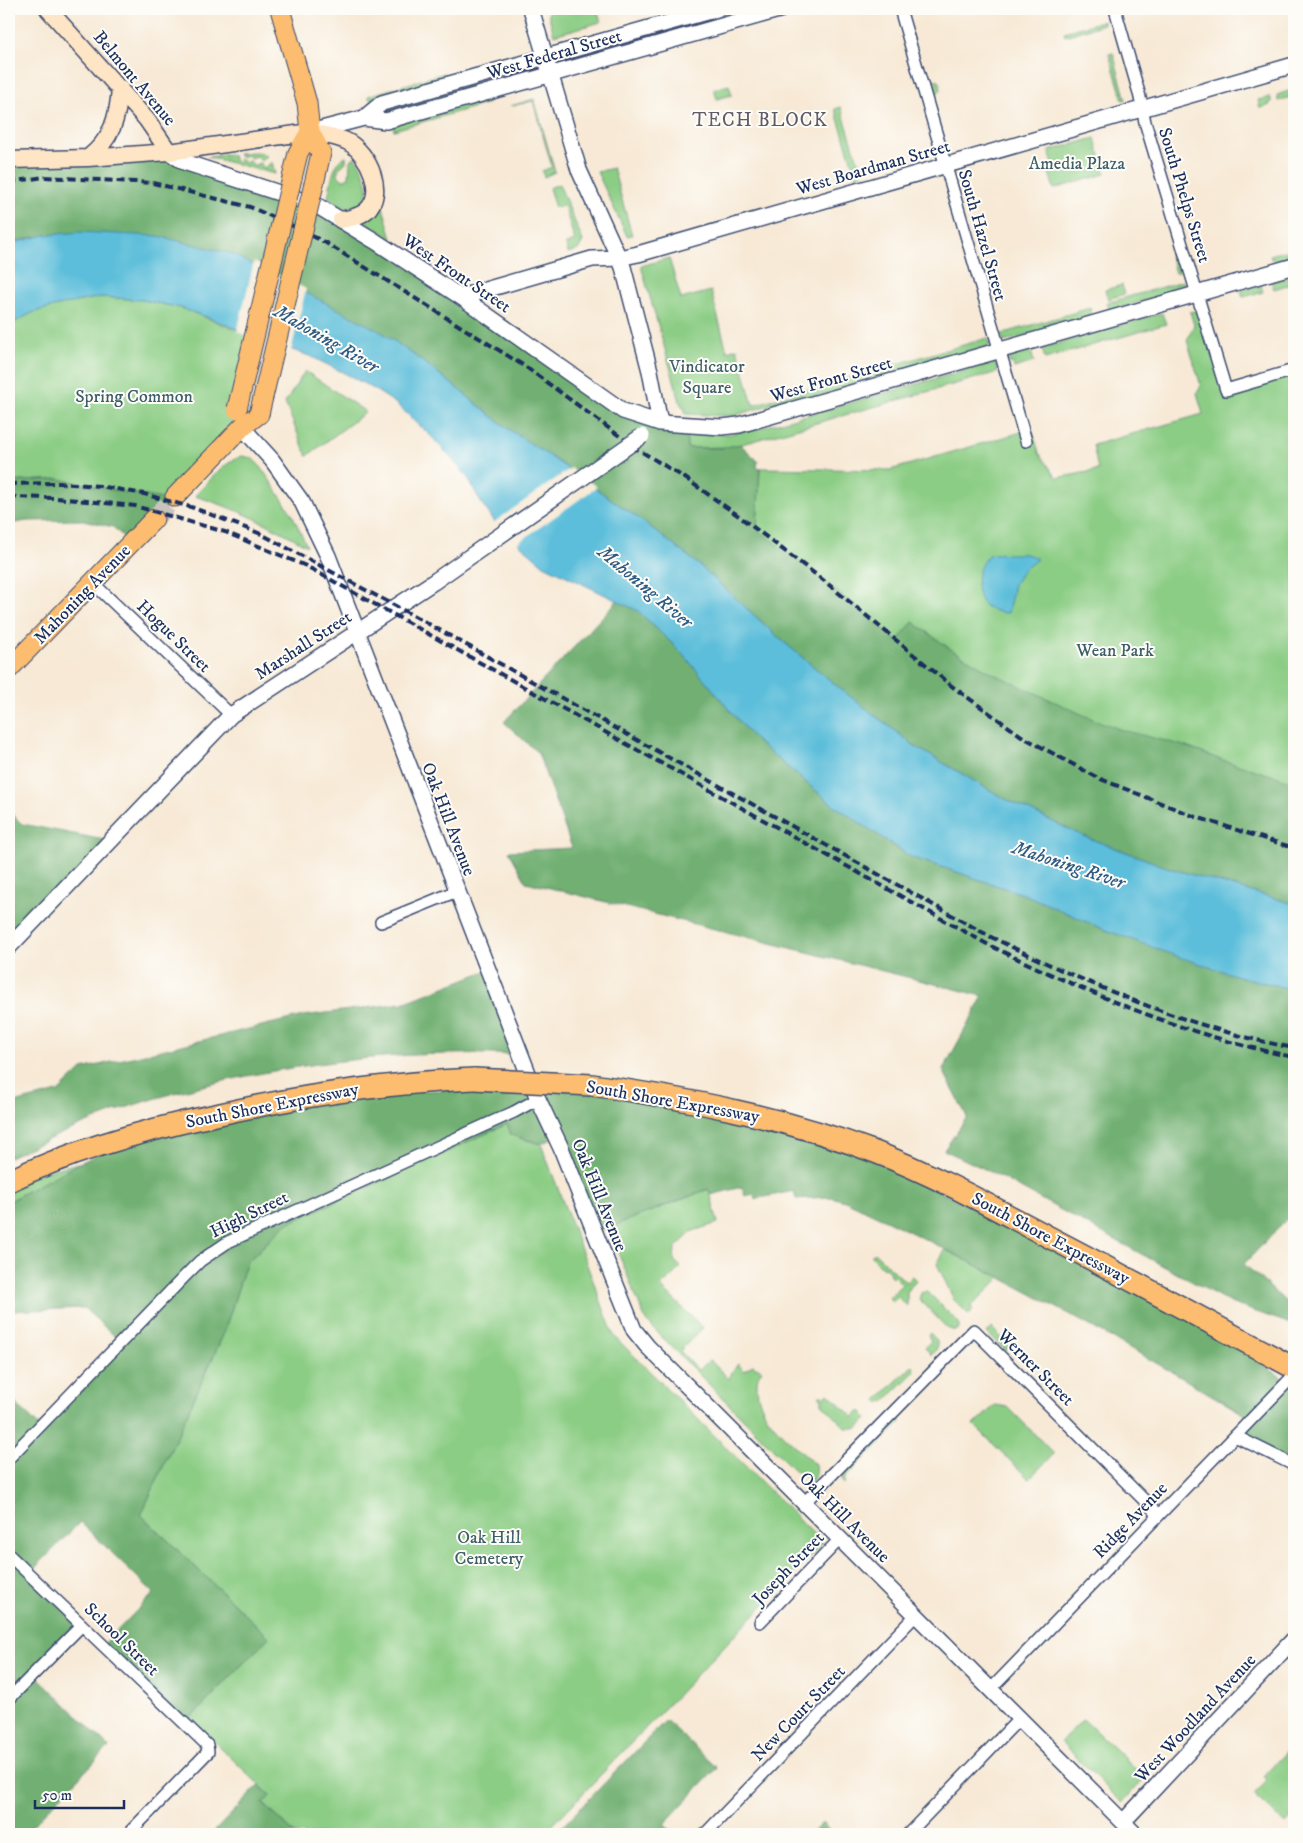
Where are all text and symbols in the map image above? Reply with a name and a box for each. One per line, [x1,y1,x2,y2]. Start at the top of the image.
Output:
street label: West Federal Street [483,25,625,85]
street label: Belmont Avenue [88,27,180,131]
district label: TECH BLOCK [692,109,828,132]
street label: South Phelps Street [1153,125,1215,266]
street label: West Boardman Street [793,135,953,201]
park label: Amedia Plaza [1029,153,1126,175]
street label: South Hazel Street [953,167,1011,304]
street label: West Front Street [397,229,515,318]
water label: Mahoning River [268,299,385,380]
street label: West Front Street [767,352,895,408]
park label: Vindicator Square [668,356,745,399]
park label: Spring Common [75,386,193,408]
water label: Mahoning River [591,539,699,635]
street label: Mahoning Avenue [30,540,136,649]
street label: Hogue Street [132,596,215,678]
street label: Marshall Street [251,606,356,685]
park label: Wean Park [1075,640,1154,662]
street label: Oak Hill Avenue [416,760,480,879]
water label: Mahoning River [1007,836,1130,895]
street label: South Shore Expressway [584,1076,762,1128]
street label: South Shore Expressway [184,1078,361,1134]
street label: Oak Hill Avenue [566,1136,632,1255]
street label: High Street [207,1186,292,1243]
street label: South Shore Expressway [968,1188,1134,1290]
street label: Werner Street [992,1324,1078,1411]
street label: Oak Hill Avenue [794,1468,894,1568]
street label: Ridge Avenue [1089,1478,1173,1563]
park label: Oak Hill Cemetery [455,1527,524,1570]
street label: Joseph Street [747,1527,829,1612]
street label: School Street [79,1599,164,1681]
street label: West Woodland Avenue [1130,1650,1261,1788]
street label: New Court Street [747,1661,850,1766]
scale bar [35,1778,124,1810]
text: 50 m [42,1786,72,1805]

